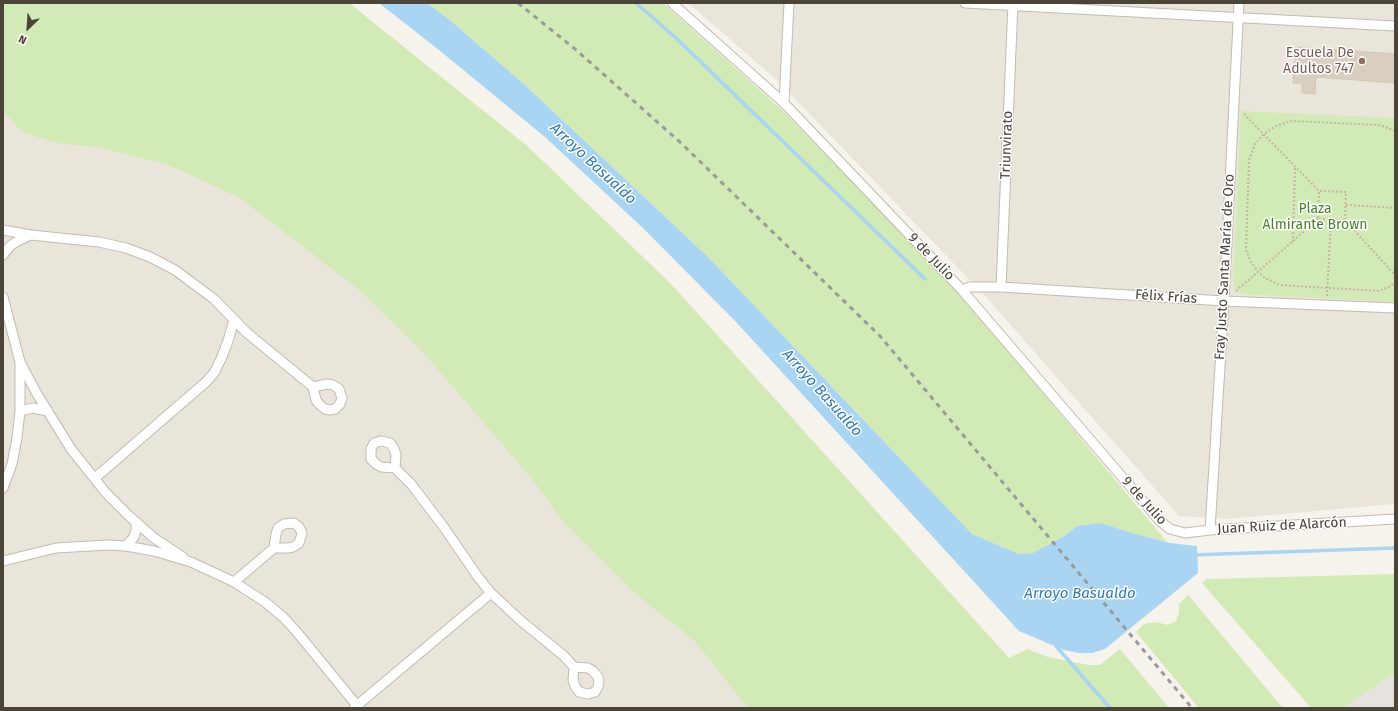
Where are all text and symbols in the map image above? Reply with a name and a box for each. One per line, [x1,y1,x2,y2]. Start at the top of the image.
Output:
north arrow [8,8,48,48]
text: N [17,32,29,47]
place label: Escuela De Adultos 747 [1283,45,1354,78]
marker: Escuela De Adultos 747 [1357,56,1367,66]
street label: Triunvirato [997,110,1017,180]
water label: Arroyo Basualdo [546,119,640,209]
street label: Fray Justo Santa María de Oro [1212,173,1238,361]
park label: Plaza Almirante Brown [1263,201,1367,234]
street label: 9 de Julio [904,230,958,284]
street label: Félix Frías [1134,286,1198,308]
water label: Arroyo Basualdo [778,346,866,440]
street label: 9 de Julio [1118,473,1170,529]
street label: Juan Ruiz de Alarcón [1217,514,1347,538]
water label: Arroyo Basualdo [1024,585,1136,603]

